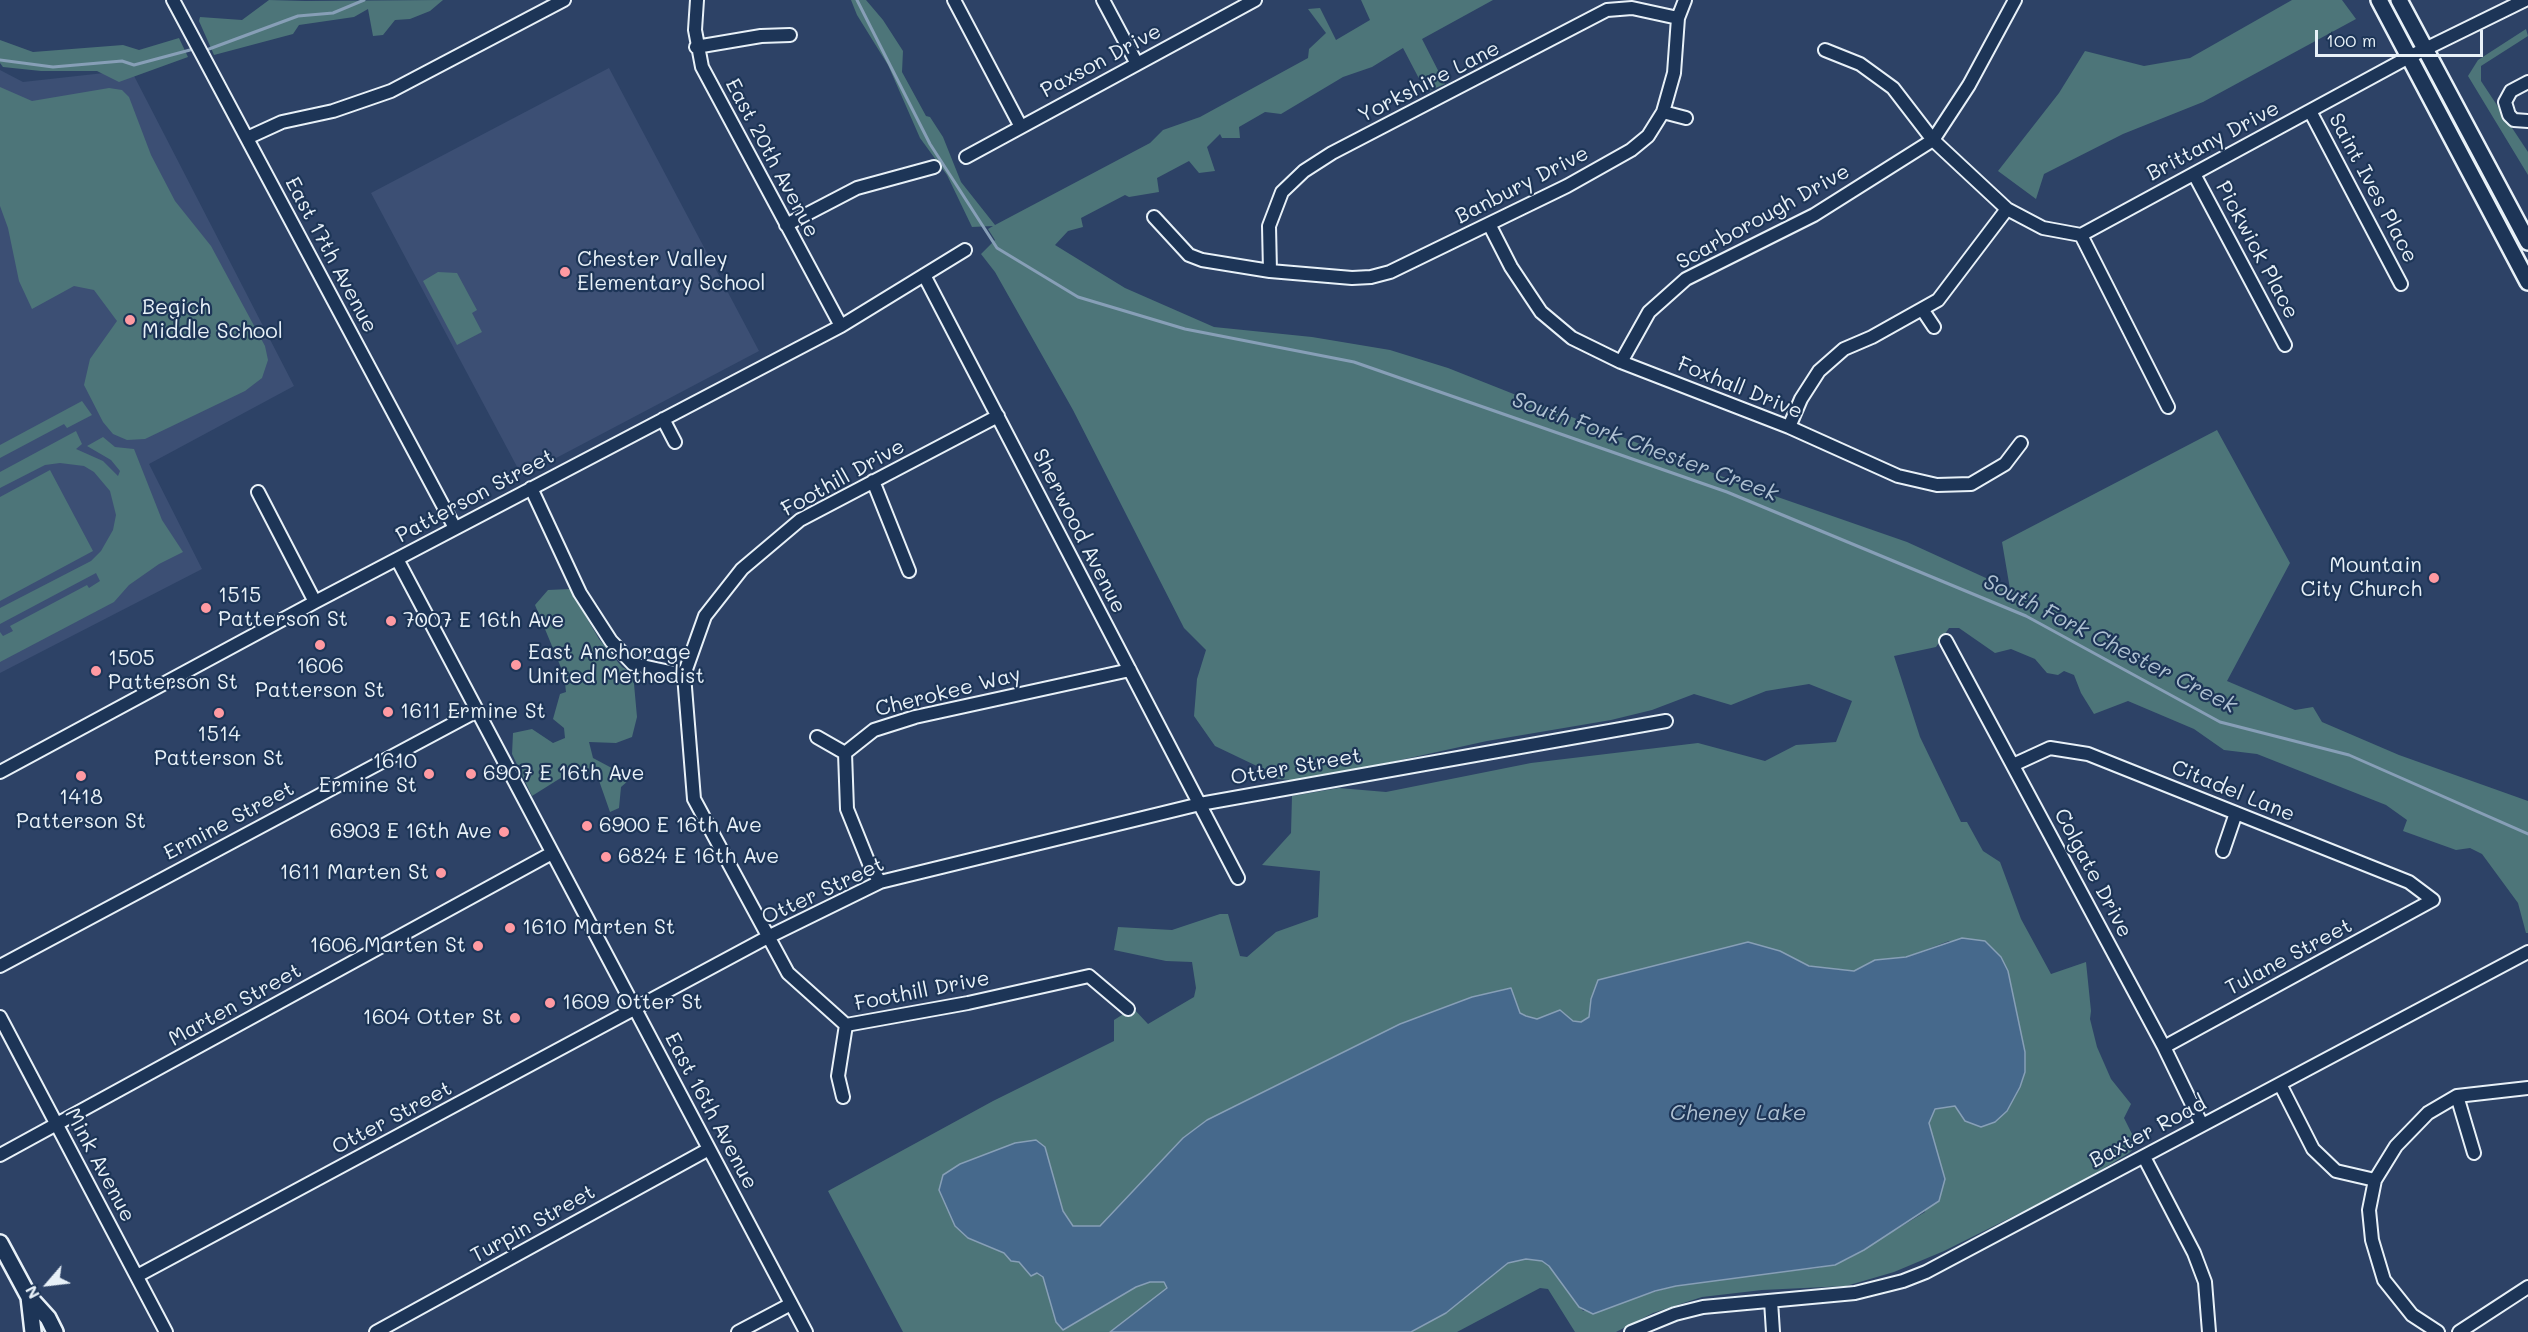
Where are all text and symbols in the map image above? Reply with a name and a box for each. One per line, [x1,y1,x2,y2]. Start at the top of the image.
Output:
scale bar [2318,18,2486,56]
street label: Paxson Drive [1036,19,1166,103]
text: 100 m [2326,28,2376,52]
street label: Yorkshire Lane [1354,35,1504,129]
street label: East 20th Avenue [719,74,825,242]
street label: Brittany Drive [2142,96,2284,186]
street label: Saint Ives Place [2323,109,2423,267]
street label: Banbury Drive [1451,141,1593,229]
street label: Scarborough Drive [1672,159,1854,275]
street label: East 17th Avenue [279,173,383,337]
street label: Pickwick Place [2210,177,2304,323]
place label: Chester Valley Elementary School [577,247,765,297]
marker: Chester Valley Elementary School [558,265,572,279]
place label: Begich Middle School [142,295,283,345]
marker: Begich Middle School [123,313,137,327]
street label: Foxhall Drive [1674,351,1806,425]
water label: South Fork Chester Creek [1508,387,1782,507]
street label: Foothill Drive [777,434,909,522]
street label: Patterson Street [391,444,559,548]
street label: Sherwood Avenue [1027,445,1131,617]
place label: Mountain City Church [2301,553,2422,603]
water label: South Fork Chester Creek [1979,568,2241,720]
marker: Mountain City Church [2427,571,2441,585]
place label: 1515 Patterson St [218,583,348,633]
marker: 1515 Patterson St [199,601,213,615]
place label: 7007 E 16th Ave [403,608,564,634]
marker: 7007 E 16th Ave [384,614,398,628]
marker: 1606 Patterson St [313,638,327,652]
place label: East Anchorage United Methodist [528,640,705,690]
place label: 1505 Patterson St [108,646,238,696]
place label: 1606 Patterson St [255,654,385,704]
marker: East Anchorage United Methodist [509,658,523,672]
street label: Cherokee Way [873,662,1023,722]
marker: 1505 Patterson St [89,664,103,678]
place label: 1611 Ermine St [400,699,546,725]
marker: 1611 Ermine St [381,705,395,719]
marker: 1514 Patterson St [212,706,226,720]
place label: 1514 Patterson St [154,722,284,772]
street label: Otter Street [1229,743,1363,791]
place label: 1610 Ermine St [319,749,417,799]
street label: Citadel Lane [2168,755,2298,827]
place label: 6907 E 16th Ave [483,761,645,787]
marker: 1610 Ermine St [422,767,436,781]
marker: 6907 E 16th Ave [464,767,478,781]
marker: 1418 Patterson St [74,769,88,783]
street label: Ermine Street [160,776,298,866]
place label: 1418 Patterson St [16,785,146,835]
street label: Colgate Drive [2048,804,2138,942]
place label: 6900 E 16th Ave [599,813,762,839]
place label: 6903 E 16th Ave [330,819,492,845]
marker: 6900 E 16th Ave [580,819,594,833]
marker: 6903 E 16th Ave [497,825,511,839]
place label: 6824 E 16th Ave [618,844,779,870]
marker: 6824 E 16th Ave [599,850,613,864]
street label: Otter Street [758,852,888,930]
place label: 1611 Marten St [279,860,429,886]
marker: 1611 Marten St [434,866,448,880]
street label: Tulane Street [2221,913,2357,1001]
place label: 1610 Marten St [522,915,675,941]
marker: 1610 Marten St [503,921,517,935]
place label: 1606 Marten St [310,933,466,959]
marker: 1606 Marten St [471,939,485,953]
street label: Marten Street [164,958,306,1052]
street label: Foothill Drive [852,966,992,1016]
place label: 1609 Otter St [562,990,703,1016]
marker: 1609 Otter St [543,996,557,1010]
place label: 1604 Otter St [362,1005,503,1031]
marker: 1604 Otter St [508,1011,522,1025]
street label: East 16th Avenue [659,1028,763,1194]
street label: Otter Street [328,1076,456,1160]
street label: Baxter Road [2085,1091,2211,1173]
water label: Cheney Lake [1670,1100,1806,1126]
street label: Mink Avenue [59,1104,141,1226]
street label: Turpin Street [466,1179,600,1269]
north arrow [18,1254,78,1314]
text: N [20,1282,44,1303]

